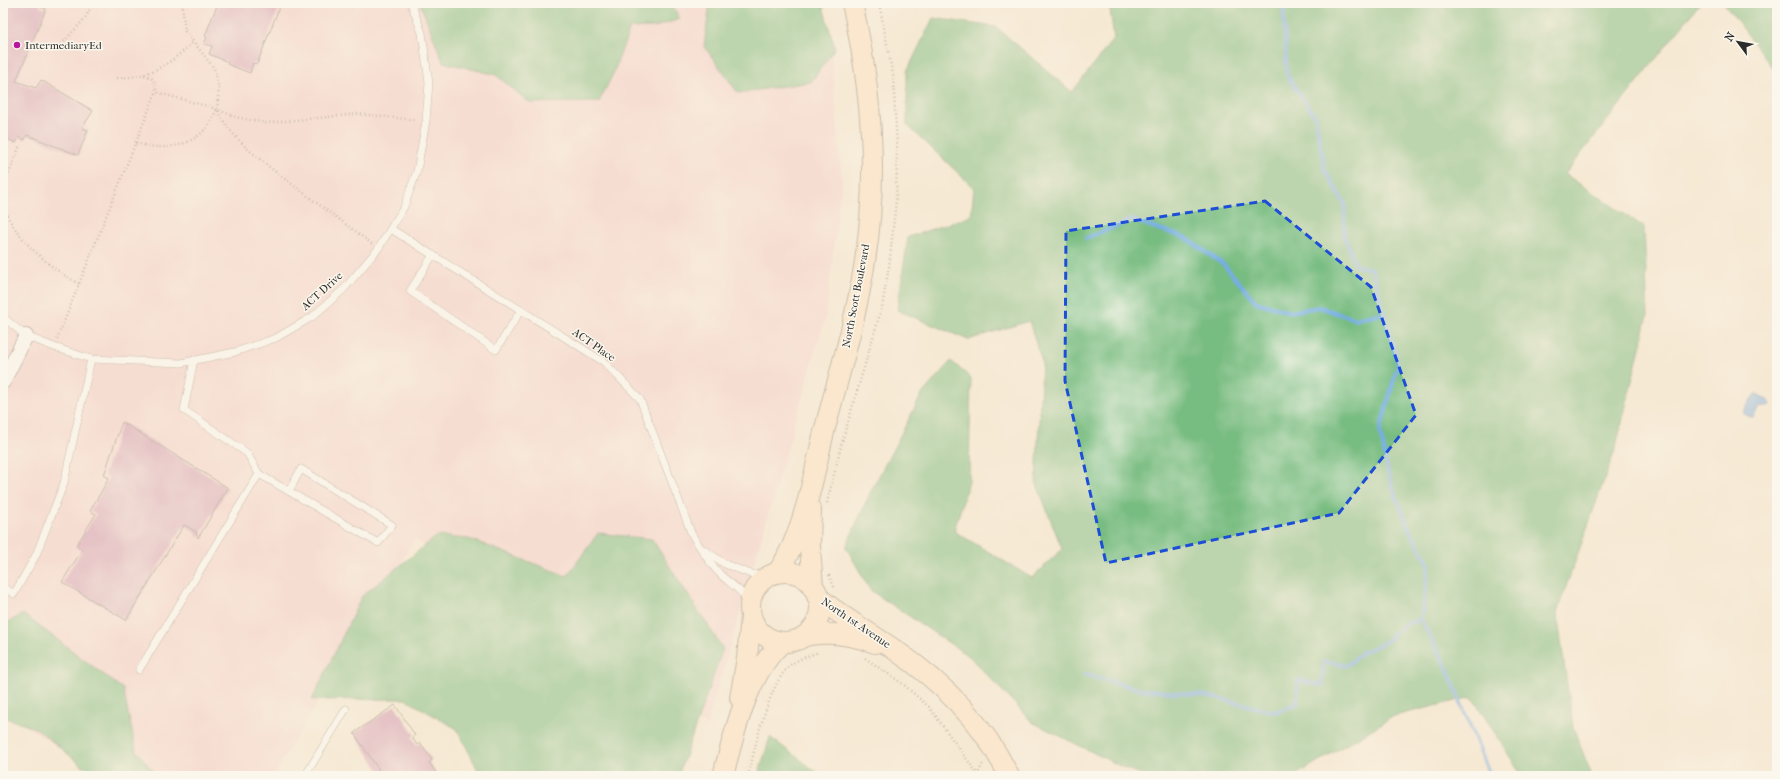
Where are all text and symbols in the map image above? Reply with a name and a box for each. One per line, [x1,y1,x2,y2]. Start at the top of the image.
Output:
north arrow [1718,22,1758,62]
text: N [1722,29,1738,44]
place label: IntermediaryEd [25,39,103,52]
marker: IntermediaryEd [12,40,22,50]
street label: North Scott Boulevard [840,242,873,349]
street label: ACT Drive [298,269,346,314]
street label: ACT Place [569,325,618,365]
street label: North 1st Avenue [819,595,894,651]

